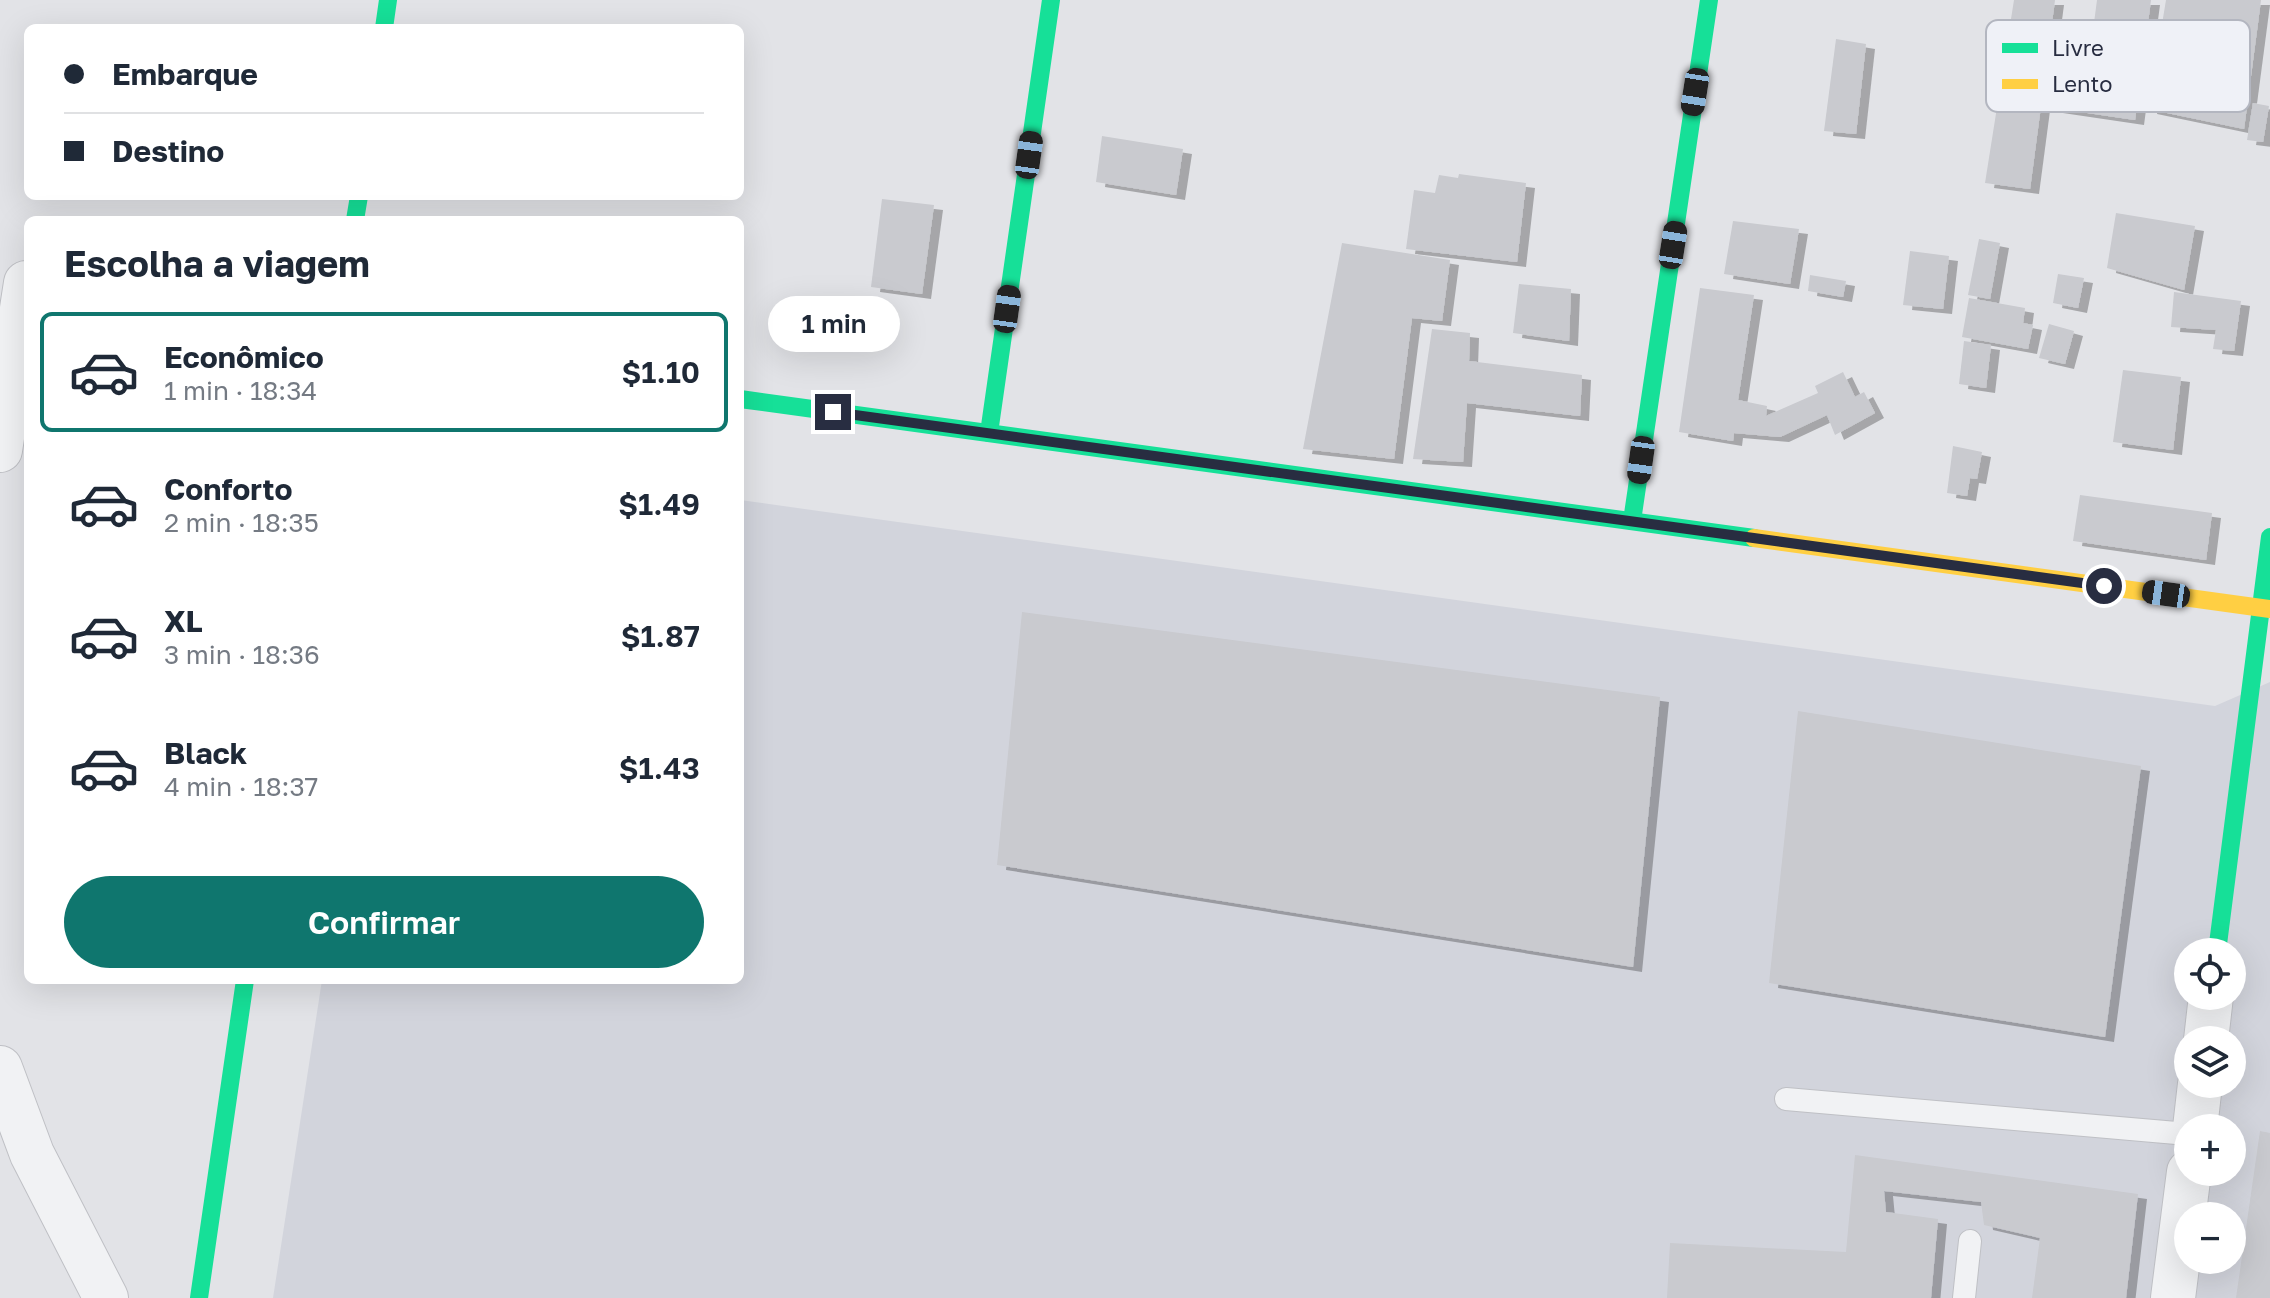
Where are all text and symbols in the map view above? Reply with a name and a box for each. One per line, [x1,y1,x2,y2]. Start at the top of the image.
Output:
legend [1986,20,2250,112]
text: Livre [2052,34,2104,61]
text: Embarque [112,56,258,92]
car [1679,66,1711,118]
text: Lento [2052,70,2112,97]
car [1014,130,1044,180]
text: Destino [112,133,224,169]
car [1657,219,1689,271]
text: Escolha a viagem [64,242,370,285]
car [992,284,1022,334]
callout: 1 min [767,296,899,352]
text: 1 min [801,308,867,339]
icon: car [68,336,140,408]
text: Econômico [164,339,324,375]
text: $1.10 [622,354,700,390]
text: 1 min · 18:34 [164,375,317,406]
route end [815,394,851,430]
car [1626,435,1656,485]
icon: car [68,468,140,540]
text: Conforto [164,471,293,507]
text: $1.49 [618,486,700,522]
text: 2 min · 18:35 [164,507,319,538]
route start [2086,568,2122,604]
car [2141,579,2191,609]
icon: car [68,600,140,672]
text: XL [164,603,203,639]
text: $1.87 [621,618,700,654]
text: 3 min · 18:36 [164,639,320,670]
icon: car [68,732,140,804]
text: Black [164,735,247,771]
text: $1.43 [619,750,700,786]
text: 4 min · 18:37 [164,771,318,802]
button: Confirmar [64,876,704,968]
map controls [2174,938,2246,1274]
button: locate [2174,938,2246,1010]
button: layers [2174,1026,2246,1098]
button: + [2174,1114,2246,1186]
button: − [2174,1202,2246,1274]

